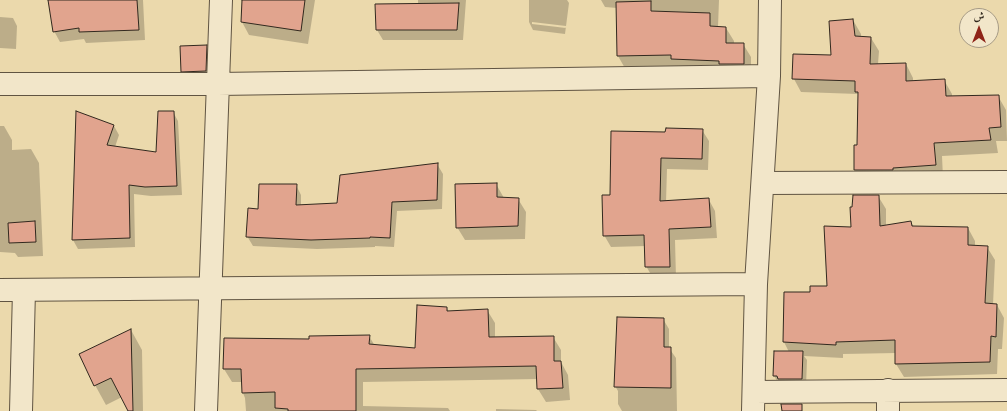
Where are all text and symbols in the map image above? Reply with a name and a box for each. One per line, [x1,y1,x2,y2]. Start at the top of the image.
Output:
north arrow [959,8,999,48]
text: ش [974,9,984,24]

